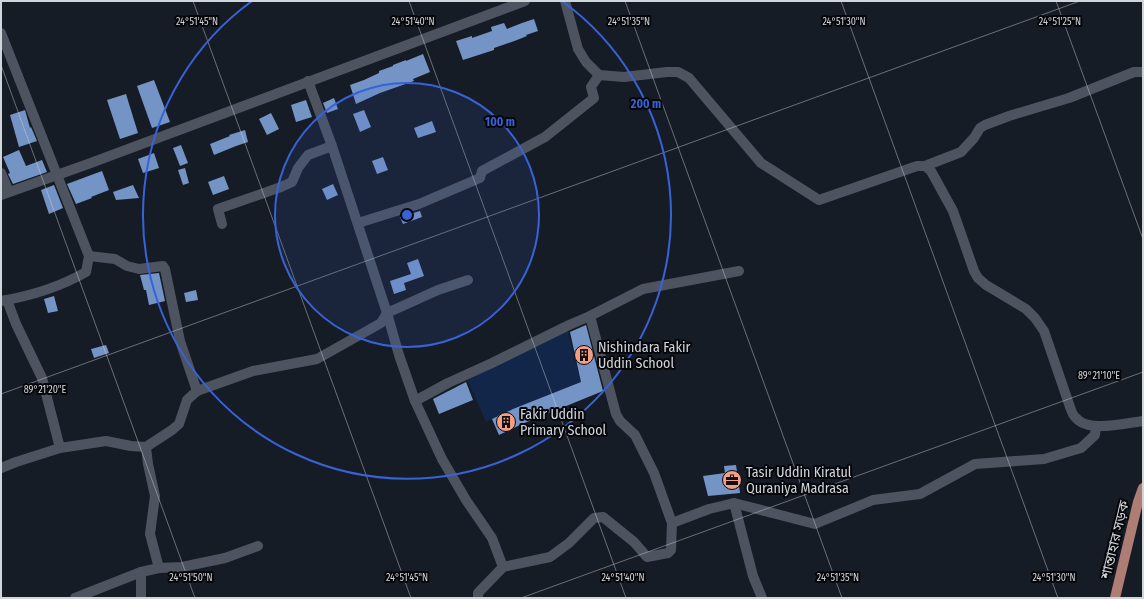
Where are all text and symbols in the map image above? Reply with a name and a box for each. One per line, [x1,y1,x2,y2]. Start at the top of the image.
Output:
text: 24°51'45"N [176,16,218,28]
text: 24°51'40"N [391,16,435,28]
text: 24°51'35"N [608,16,650,28]
text: 24°51'30"N [822,16,866,28]
text: 24°51'25"N [1039,16,1081,28]
text: 200 m [630,97,661,111]
text: 100 m [485,115,515,129]
centre of rings [400,208,414,222]
place label: Nishindara Fakir Uddin School [598,339,690,372]
building icon: Nishindara Fakir Uddin School [573,344,595,366]
text: 89°21'10"E [1078,370,1120,382]
text: 89°21'20"E [24,384,67,396]
place label: Fakir Uddin Primary School [520,406,607,439]
building icon: Fakir Uddin Primary School [495,411,517,433]
place label: Tasir Uddin Kiratul Quraniya Madrasa [746,464,852,497]
office icon: Tasir Uddin Kiratul Quraniya Madrasa [721,469,743,491]
street label: শান্তাহার সড়ক [1097,498,1133,582]
text: 24°51'50"N [169,572,213,584]
text: 24°51'45"N [386,572,428,584]
text: 24°51'40"N [601,572,645,584]
text: 24°51'35"N [817,572,859,584]
text: 24°51'30"N [1032,572,1076,584]

